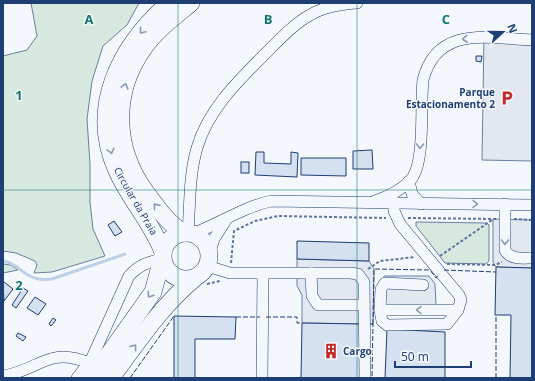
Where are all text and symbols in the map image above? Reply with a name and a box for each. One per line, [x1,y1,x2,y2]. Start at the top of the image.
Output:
text: A [85,10,94,28]
text: B [264,10,273,28]
text: C [442,10,450,28]
north arrow [483,12,523,52]
text: N [504,21,521,35]
one-way arrow [139,26,146,33]
one-way arrow [462,35,468,44]
one-way arrow [121,83,129,89]
place label: Parque Estacionamento 2 [406,85,495,111]
text: 1 [15,86,23,104]
parking icon: Parque Estacionamento 2 [498,89,516,107]
one-way arrow [416,143,424,149]
one-way arrow [106,148,114,154]
street label: Circular da Praia [111,164,161,238]
one-way arrow [472,200,478,208]
one-way arrow [154,203,161,211]
one-way arrow [501,239,509,245]
text: 2 [15,276,23,294]
one-way arrow [147,291,155,298]
one-way arrow [416,306,422,314]
building icon: Cargo [322,342,340,360]
scale bar [395,343,471,369]
one-way arrow [130,344,137,351]
place label: Cargo [343,344,372,358]
text: 50 m [401,348,429,365]

